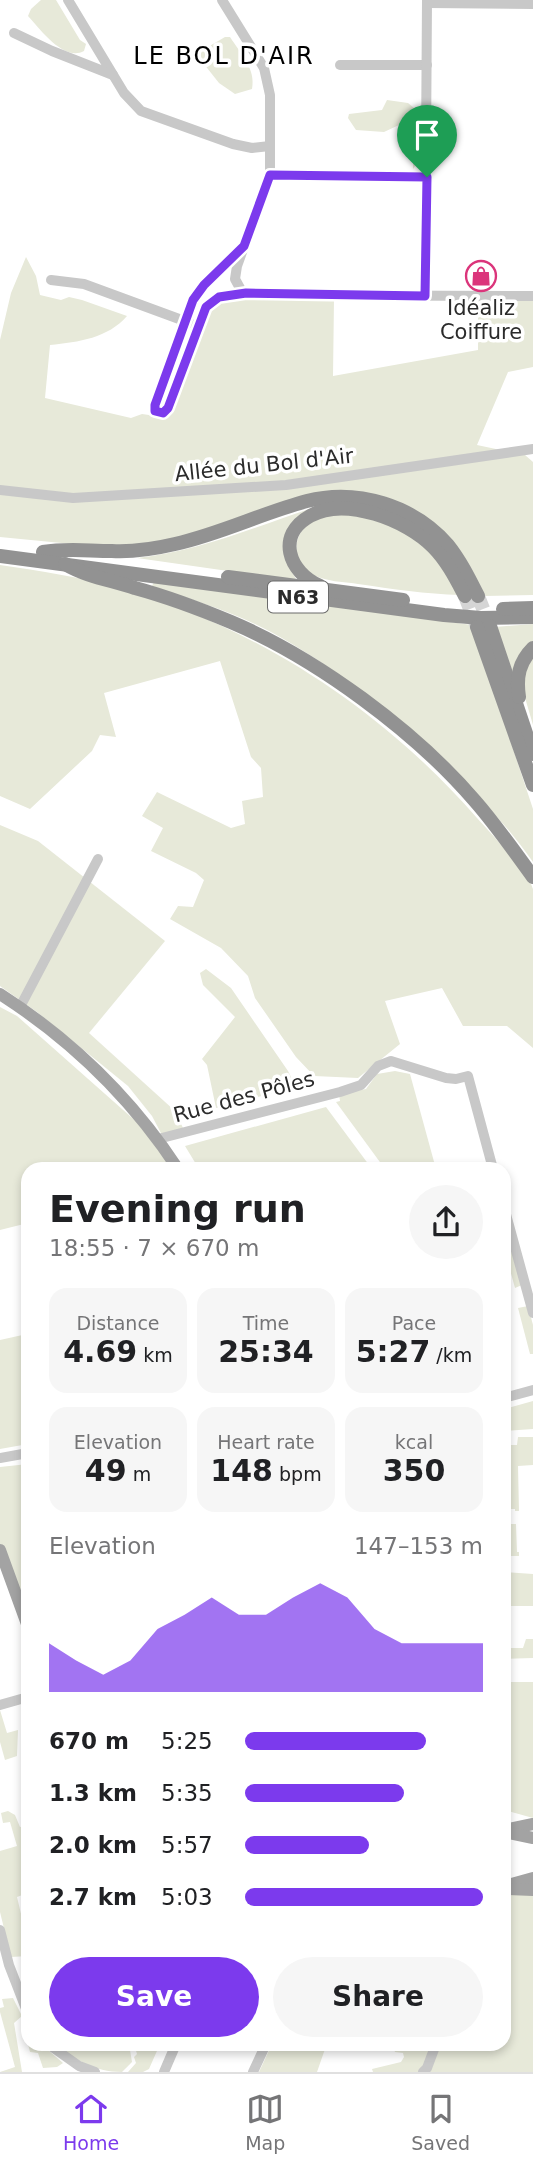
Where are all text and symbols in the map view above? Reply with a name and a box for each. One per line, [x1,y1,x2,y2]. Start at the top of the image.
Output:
district label: LE BOL D'AIR [133,42,315,70]
pin [397,105,457,177]
icon: arrive [408,116,446,154]
shop icon: Idéaliz Coiffure [464,259,498,293]
place label: Idéaliz Coiffure [440,296,522,344]
street label: Allée du Bol d'Air [173,444,355,486]
road number: N63 [268,582,328,612]
street label: Rue des Pôles [171,1067,317,1127]
button: share [409,1185,483,1259]
text: Evening run [49,1187,306,1231]
text: 18:55 · 7 × 670 m [49,1235,259,1261]
text: Distance [76,1312,160,1334]
text: Time [243,1312,289,1334]
text: Pace [392,1312,436,1334]
text: 4.69 [63,1334,137,1369]
text: 25:34 [218,1334,314,1369]
text: 5:27 [356,1334,430,1369]
text: km [137,1344,173,1366]
text: /km [430,1344,472,1366]
text: Elevation [74,1431,162,1453]
text: Heart rate [217,1431,315,1453]
text: kcal [395,1431,433,1453]
text: 49 [85,1453,127,1488]
text: 148 [210,1453,273,1488]
text: 350 [383,1453,445,1488]
text: m [127,1463,151,1485]
text: bpm [273,1463,322,1485]
text: Elevation [49,1533,156,1559]
text: 147–153 m [354,1533,483,1559]
text: 670 m [49,1728,129,1754]
text: 5:25 [161,1728,213,1754]
text: 1.3 km [49,1780,137,1806]
text: 5:35 [161,1780,213,1806]
text: 2.0 km [49,1832,137,1858]
text: 5:57 [161,1832,213,1858]
text: 2.7 km [49,1884,137,1910]
text: 5:03 [161,1884,213,1910]
button: Save [49,1957,259,2037]
button: Share [273,1957,483,2037]
tab: Home [63,2090,119,2154]
tab: Map [245,2090,285,2154]
tab: Saved [411,2090,470,2154]

